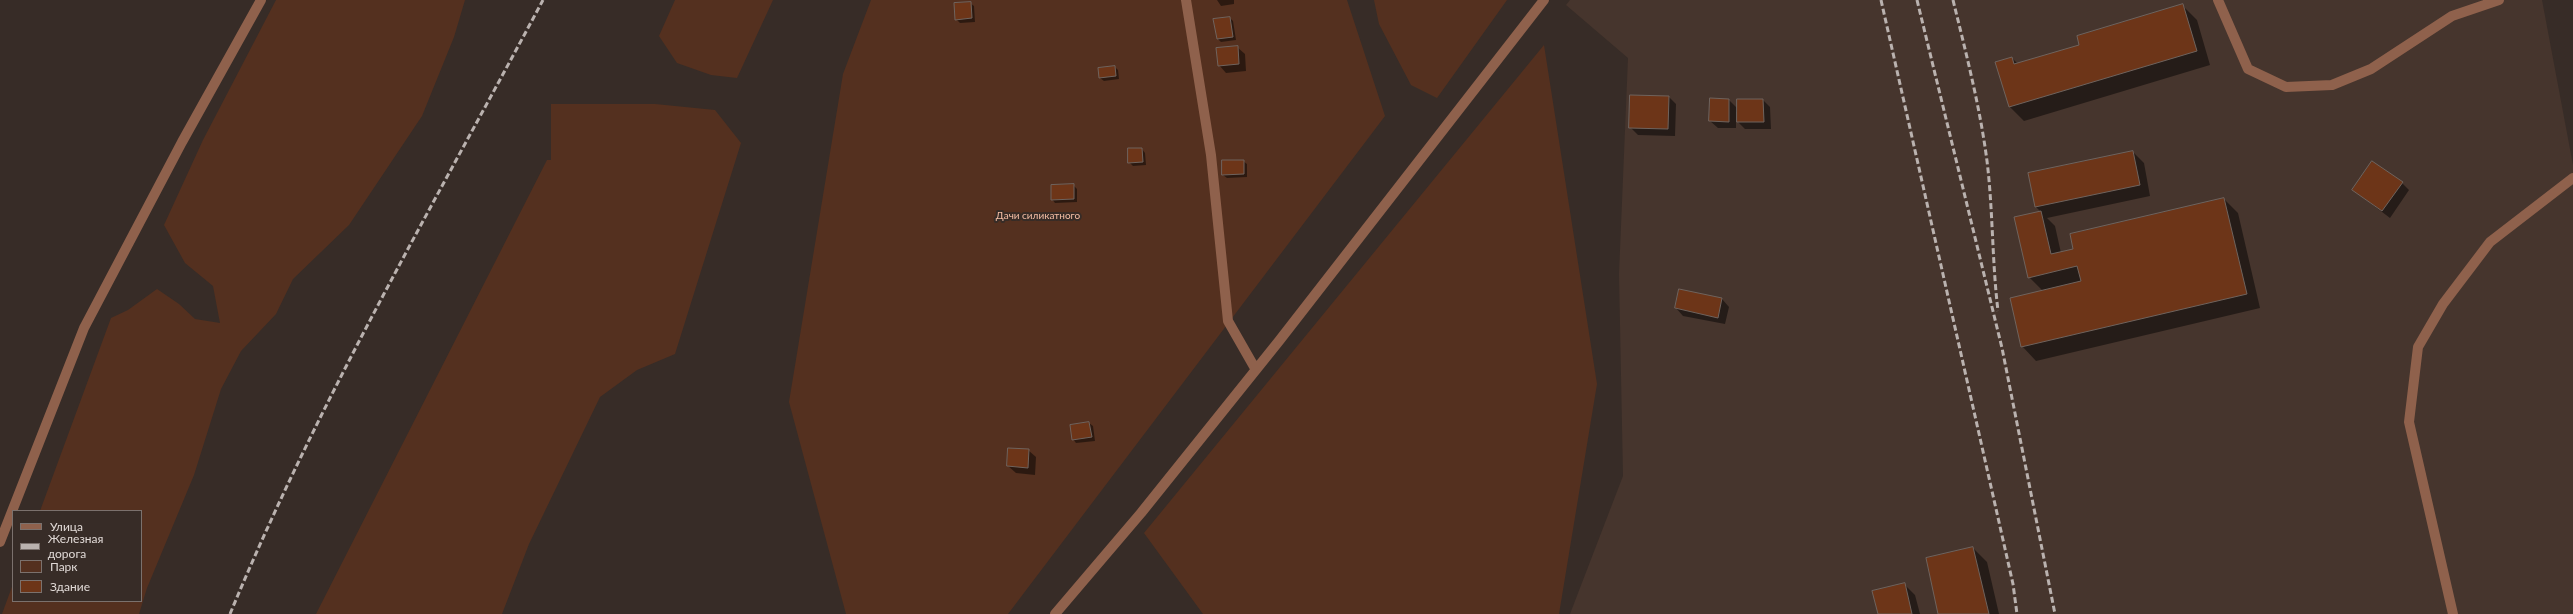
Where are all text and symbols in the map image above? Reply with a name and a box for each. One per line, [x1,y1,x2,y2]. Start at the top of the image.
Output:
park label: Дачи силикатного [996,210,1080,222]
legend [12,510,142,602]
text: Улица [50,519,83,534]
text: Железная дорога [48,531,103,561]
text: Парк [50,559,78,574]
text: Здание [50,579,90,594]

